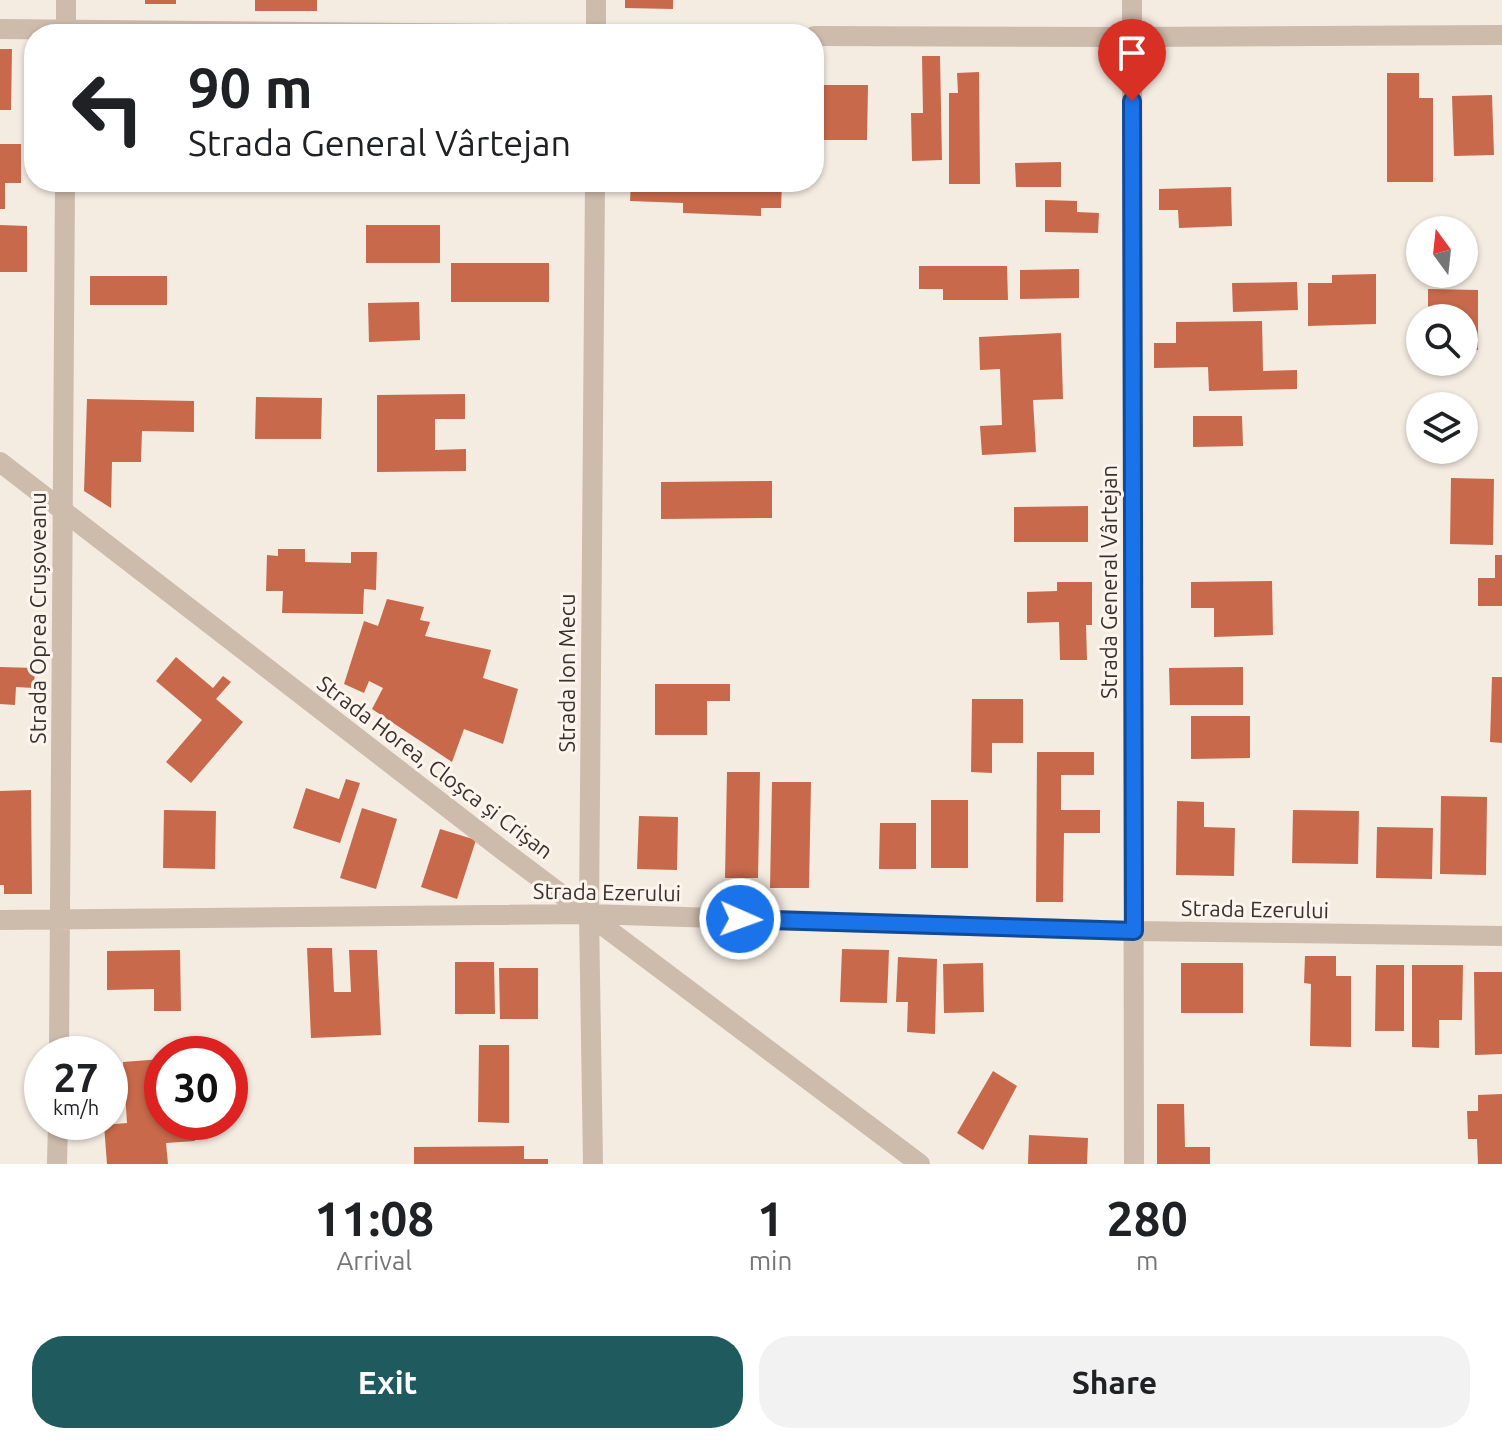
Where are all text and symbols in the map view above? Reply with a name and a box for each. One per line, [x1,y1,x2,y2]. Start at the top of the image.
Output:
pin [1098,19,1166,101]
icon: arrive [1110,31,1154,75]
icon: left [56,56,160,160]
text: 90 m [188,56,313,119]
text: Strada General Vârtejan [188,122,571,163]
north arrow [1406,216,1478,288]
map controls [1406,216,1478,464]
button: search [1406,304,1478,376]
button: layers [1406,392,1478,464]
street label: Strada General Vârtejan [1096,465,1121,699]
street label: Strada Oprea Crușoveanu [25,492,50,744]
street label: Strada Ion Mecu [554,593,579,753]
street label: Strada Horea, Cloșca și Crișan [313,670,558,863]
position arrow [698,877,782,961]
street label: Strada Ezerului [533,878,681,905]
street label: Strada Ezerului [1181,895,1329,922]
speed limit sign: 30 [144,1036,248,1140]
text: 27 [53,1055,99,1100]
text: km/h [53,1096,99,1119]
text: 11:08 [314,1191,434,1245]
text: 1 [757,1191,784,1245]
text: 280 [1107,1191,1188,1245]
text: Arrival [336,1246,412,1275]
text: min [749,1246,792,1275]
text: m [1136,1246,1158,1275]
button: Exit [32,1336,743,1428]
button: Share [759,1336,1470,1428]

